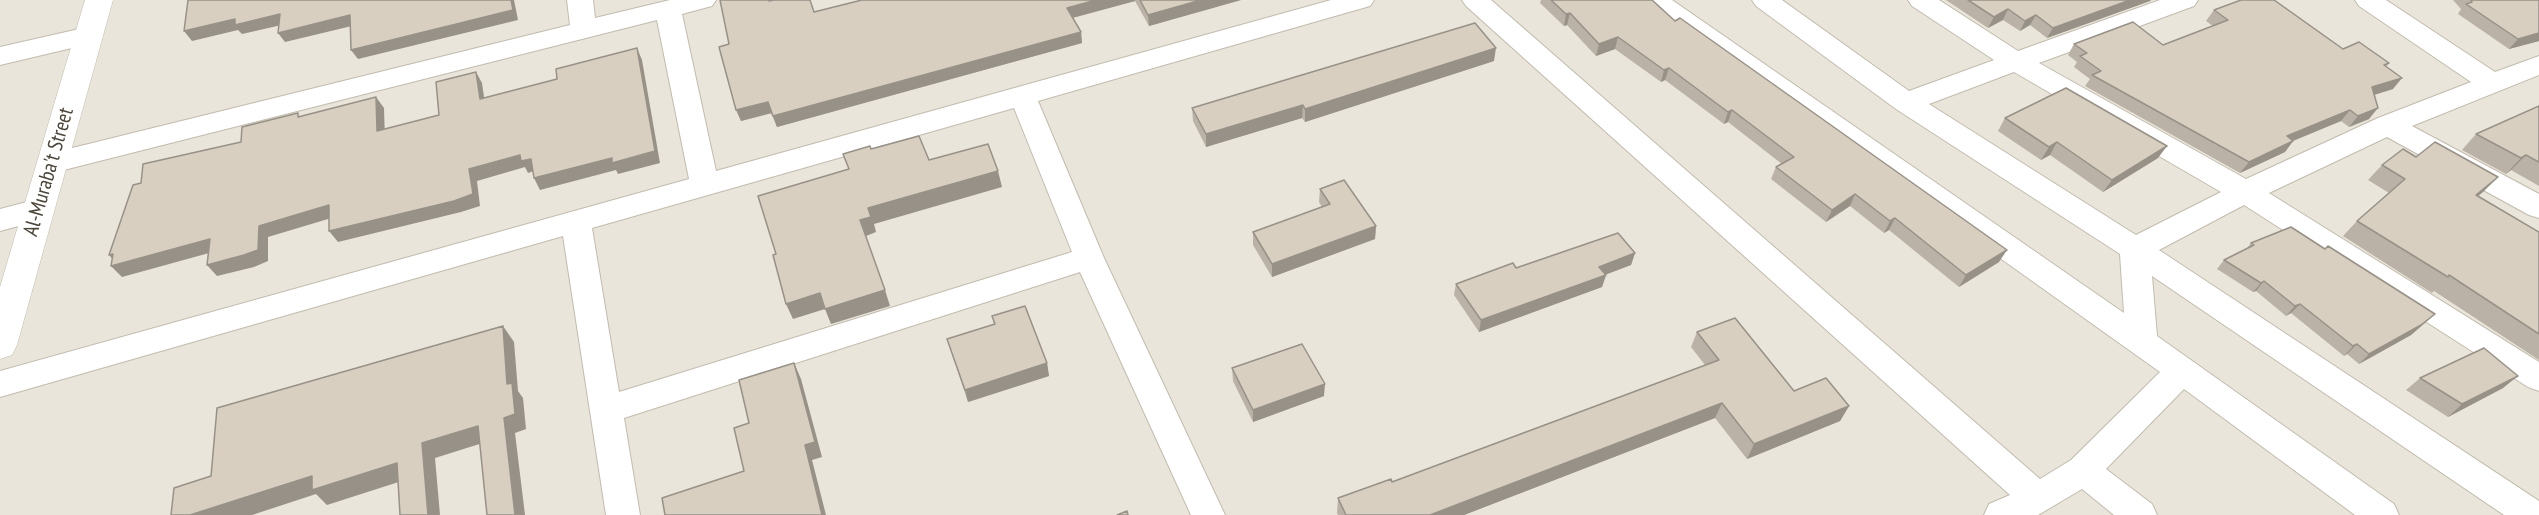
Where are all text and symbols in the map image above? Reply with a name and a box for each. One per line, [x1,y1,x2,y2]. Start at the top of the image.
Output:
street label: Al-Muraba't Street [19,105,79,239]

